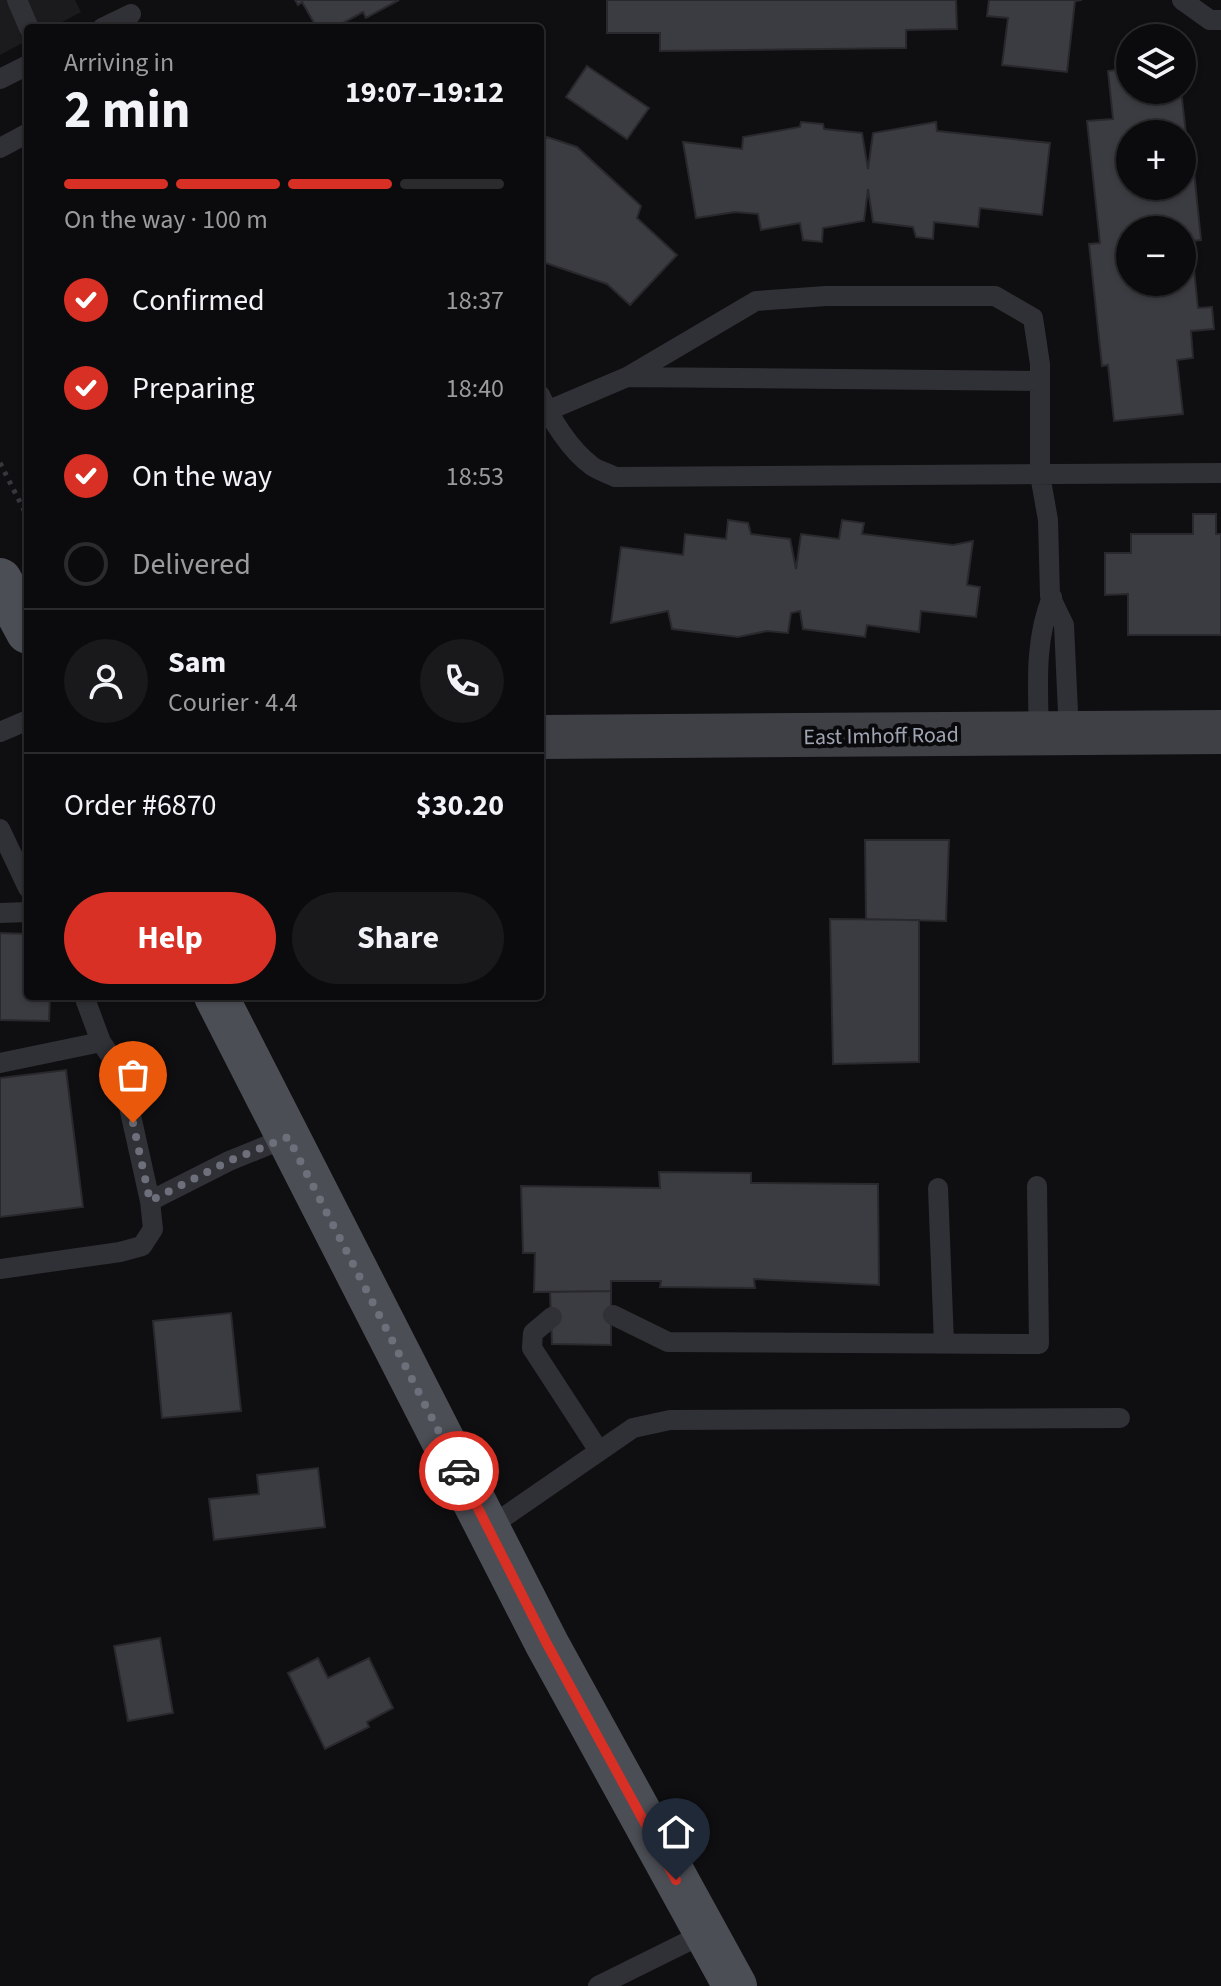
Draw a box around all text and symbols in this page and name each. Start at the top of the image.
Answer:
map controls [1116,24,1196,296]
button: layers [1116,24,1196,104]
text: Arriving in [64,44,174,81]
text: 19:07–19:12 [345,71,504,114]
text: 2 min [64,74,191,148]
button: + [1116,120,1196,200]
text: On the way · 100 m [64,201,268,238]
button: − [1116,216,1196,296]
icon: check [64,278,108,322]
text: Confirmed [132,279,265,322]
text: 18:37 [446,282,504,319]
icon: check [64,366,108,410]
text: Preparing [132,367,255,410]
text: 18:40 [446,370,504,407]
icon: check [64,454,108,498]
text: On the way [132,455,272,498]
text: 18:53 [446,458,504,495]
text: Delivered [132,543,251,586]
button: person [64,639,148,723]
button: phone [420,639,504,723]
text: Sam [168,641,226,684]
text: Courier · 4.4 [168,684,298,721]
street label: East Imhoff Road [803,719,959,753]
text: Order #6870 [64,784,217,827]
text: $30.20 [416,784,504,827]
button: Help [64,892,276,984]
button: Share [292,892,504,984]
pin [99,1041,167,1123]
icon: bag [111,1053,155,1097]
courier [419,1431,499,1511]
icon: car [437,1449,481,1493]
pin [642,1798,710,1880]
icon: home [654,1810,698,1854]

